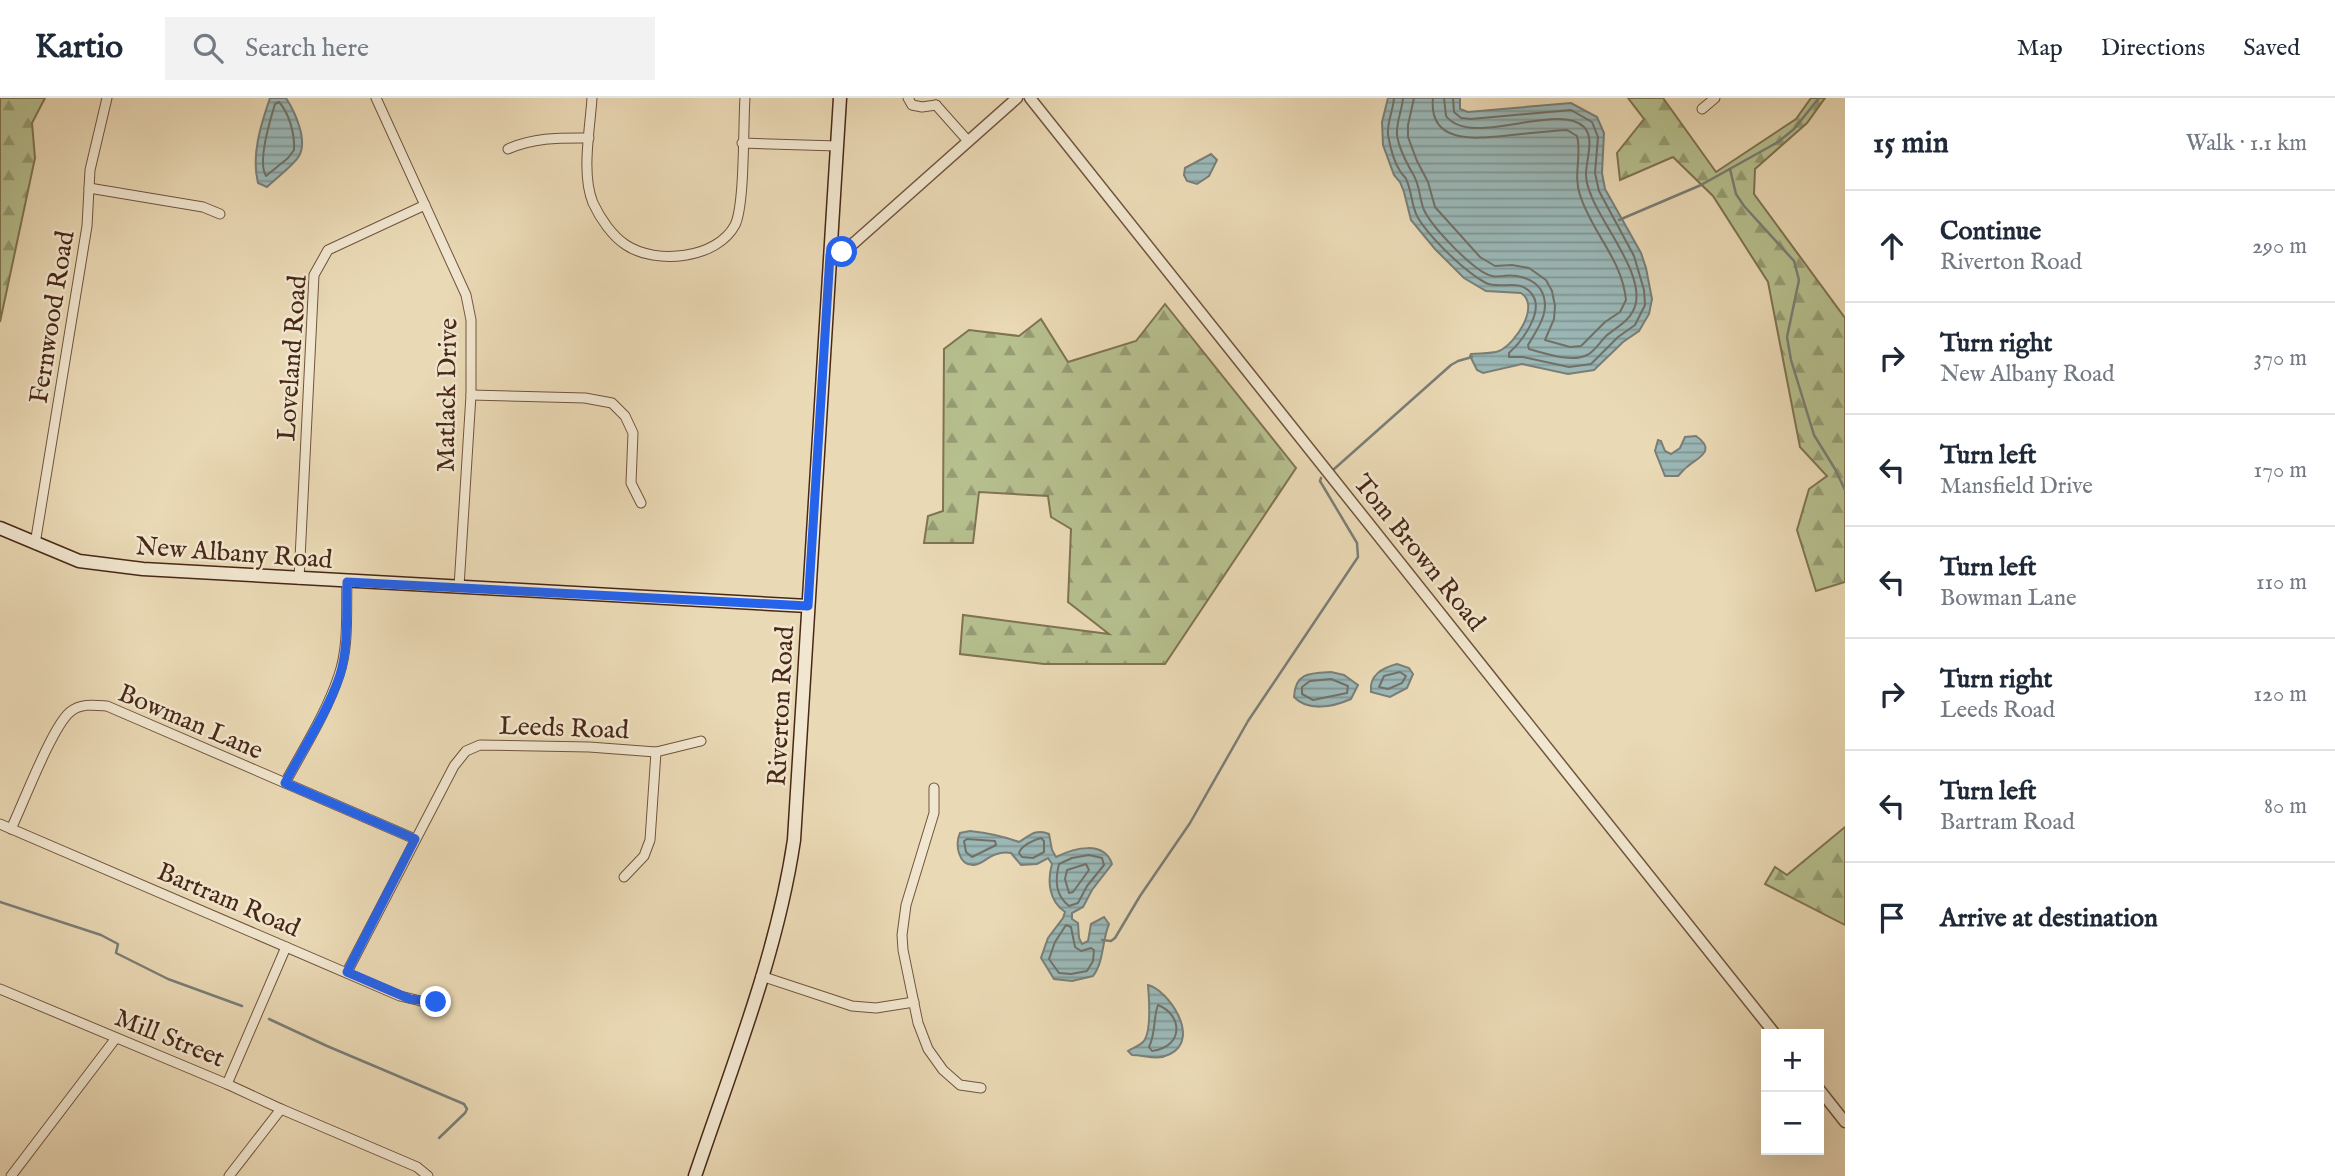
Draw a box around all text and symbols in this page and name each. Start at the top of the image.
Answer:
search box [165,17,655,80]
text: Kartio [35,27,123,69]
icon: search [189,29,227,67]
text: Search here [245,32,369,65]
text: Map [2017,33,2063,64]
text: Directions [2101,33,2205,64]
text: Saved [2243,33,2300,64]
text: 15 min [1873,125,1949,163]
text: Walk · 1.1 km [2186,129,2307,158]
text: Continue [1940,215,2041,248]
icon: ahead [1873,227,1911,265]
street label: Fernwood Road [23,228,82,406]
text: 290 m [2252,232,2307,261]
route start [826,236,857,267]
text: Riverton Road [1940,248,2082,277]
street label: Loveland Road [270,274,315,442]
street label: Matlack Drive [430,318,465,472]
text: Turn right [1940,327,2053,360]
icon: right [1873,339,1911,377]
text: 370 m [2254,344,2307,373]
text: New Albany Road [1940,360,2114,389]
text: Turn left [1940,439,2037,472]
icon: left [1873,451,1911,489]
text: 170 m [2254,456,2307,485]
street label: Tom Brown Road [1346,468,1492,638]
text: Mansfield Drive [1940,472,2093,501]
street label: New Albany Road [134,530,334,577]
text: Turn left [1940,551,2037,584]
icon: left [1873,563,1911,601]
text: 110 m [2256,568,2307,597]
text: Bowman Lane [1940,584,2077,613]
street label: Riverton Road [761,625,802,787]
text: Turn right [1940,663,2053,696]
icon: right [1873,675,1911,713]
street label: Bowman Lane [113,677,268,768]
text: 120 m [2254,680,2307,709]
text: Leeds Road [1940,696,2055,725]
street label: Leeds Road [498,710,630,747]
text: Turn left [1940,775,2037,808]
icon: left [1873,787,1911,825]
text: 80 m [2264,792,2307,821]
text: Bartram Road [1940,808,2075,837]
street label: Bartram Road [152,855,305,945]
icon: arrive [1873,899,1911,937]
text: Arrive at destination [1940,902,2158,935]
route end [420,986,451,1017]
street label: Mill Street [110,1001,229,1075]
map controls [1761,1029,1824,1155]
button: + [1761,1029,1824,1092]
button: − [1761,1092,1824,1155]

